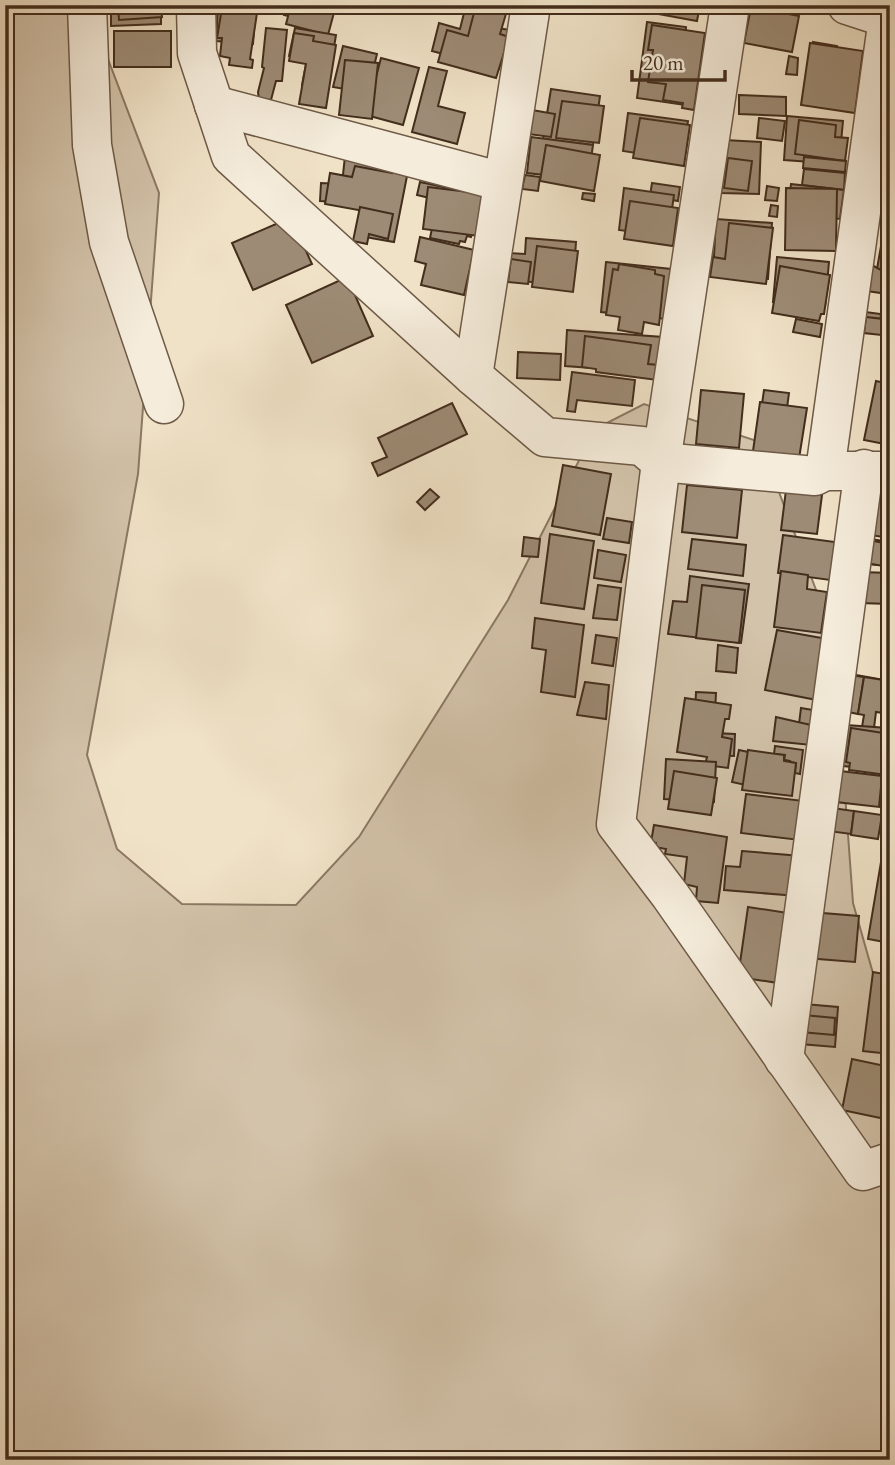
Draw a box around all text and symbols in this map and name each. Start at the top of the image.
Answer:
scale bar [632,38,725,82]
text: 20 m [643,49,684,76]

